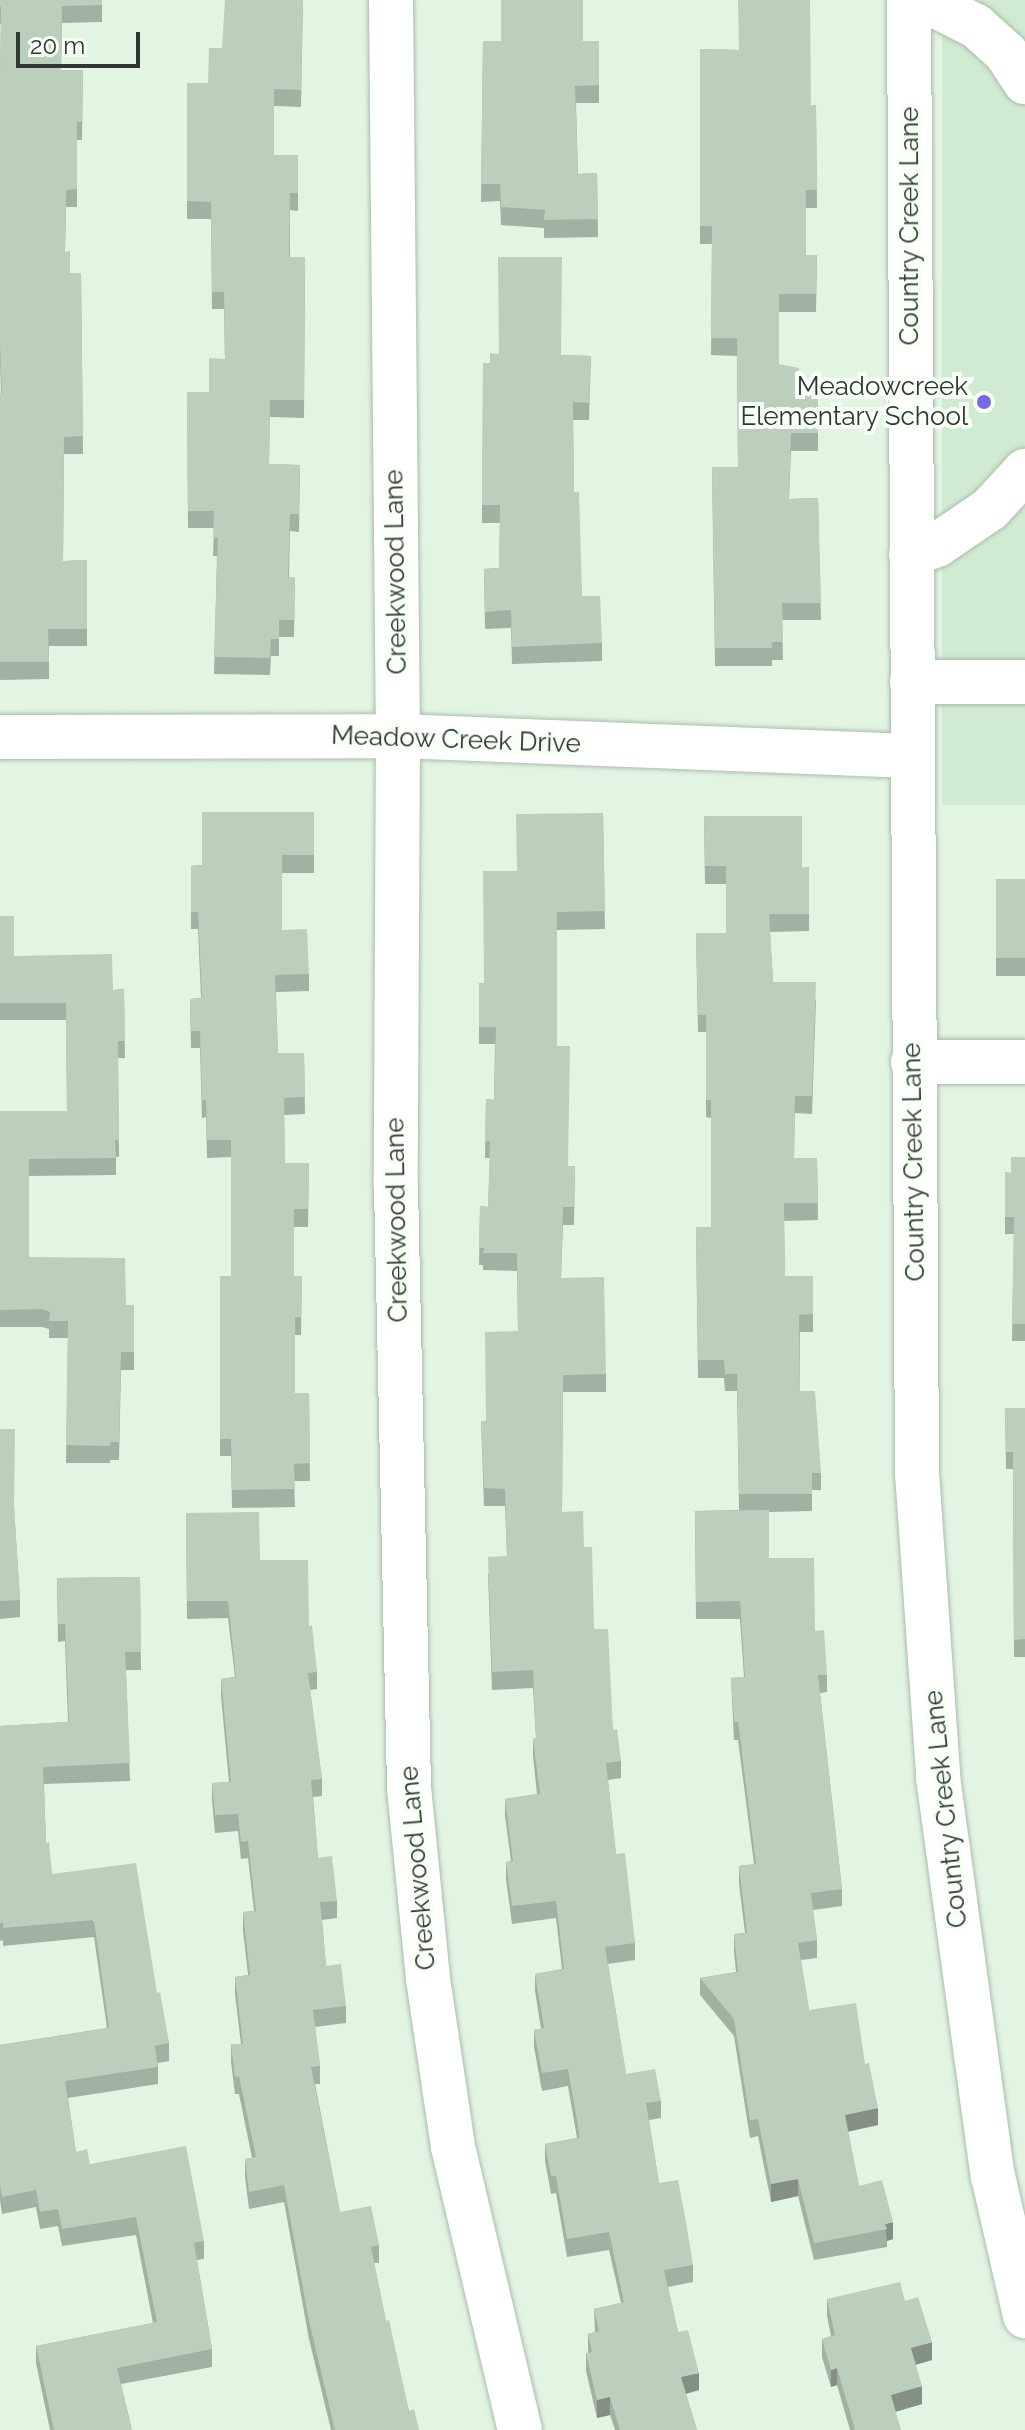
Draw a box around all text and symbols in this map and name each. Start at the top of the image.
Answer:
scale bar [20,16,144,66]
text: 20 m [30,31,85,60]
street label: Country Creek Lane [894,106,926,346]
place label: Meadowcreek Elementary School [740,371,968,432]
marker: Meadowcreek Elementary School [975,393,993,411]
street label: Creekwood Lane [379,469,413,675]
street label: Meadow Creek Drive [330,720,582,760]
street label: Country Creek Lane [896,1042,932,1282]
street label: Creekwood Lane [380,1117,414,1323]
street label: Country Creek Lane [918,1688,974,1930]
street label: Creekwood Lane [394,1765,442,1971]

